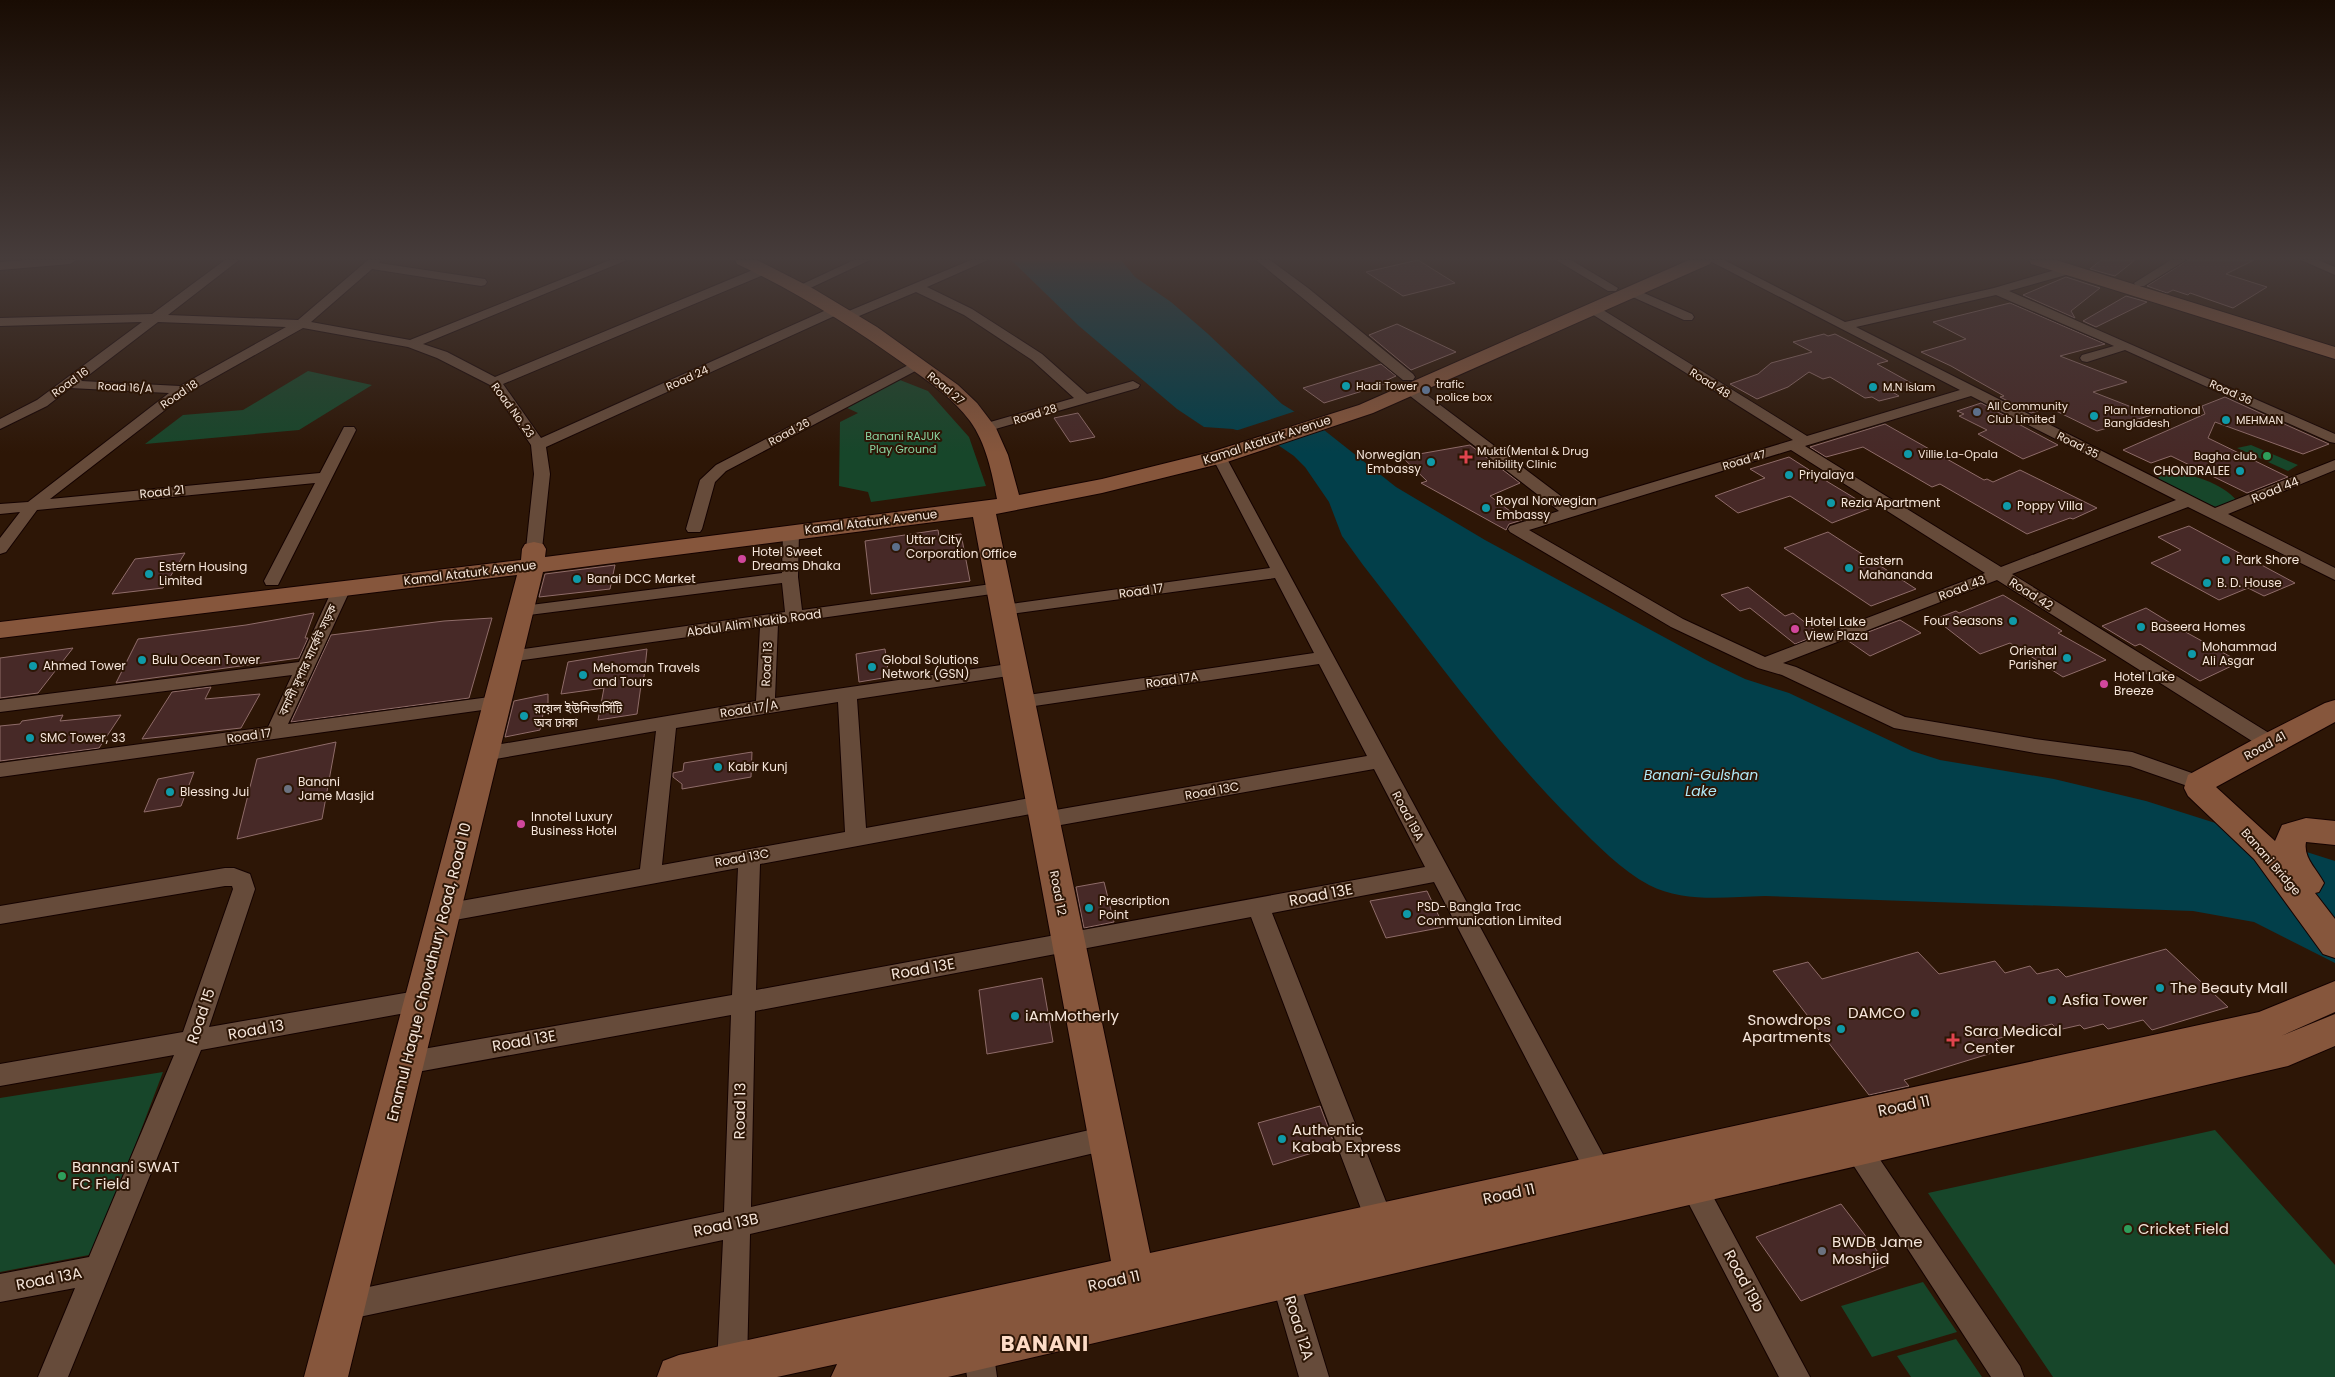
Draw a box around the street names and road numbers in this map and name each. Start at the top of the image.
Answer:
street label: Road 24 [663,362,711,394]
street label: Road 16 [48,363,92,401]
street label: Road 48 [1687,364,1734,402]
street label: Road 27 [924,368,968,408]
street label: Road 18 [157,376,201,412]
street label: Road 36 [2207,376,2255,408]
street label: Road 16/A [97,378,153,396]
street label: Road No. 23 [488,379,538,441]
street label: Road 28 [1011,400,1059,428]
street label: Kamal Ataturk Avenue [1201,411,1333,468]
street label: Road 26 [765,414,813,450]
street label: Road 35 [2054,428,2102,462]
street label: Road 47 [1720,446,1768,474]
street label: Road 44 [2249,472,2301,507]
street label: Road 21 [139,481,185,502]
street label: Kamal Ataturk Avenue [804,505,938,538]
street label: Kamal Ataturk Avenue [403,556,537,589]
street label: Road 43 [1936,571,1988,604]
street label: Road 42 [2006,573,2057,614]
street label: Road 17 [1118,579,1165,602]
street label: বনানী সুপার মার্কেট সড়ক [274,601,341,719]
street label: Abdul Alim Nakib Road [685,605,822,640]
street label: Road 13 [757,641,776,687]
street label: Road 17A [1145,667,1199,692]
street label: Road 17/A [719,696,779,721]
street label: Road 17 [226,724,273,747]
street label: Road 41 [2241,727,2289,764]
street label: Road 13C [1184,777,1240,804]
street label: Road 19A [1388,788,1429,844]
street label: Enamul Haque Chowdhury Road, Road 10 [381,820,476,1124]
street label: Banani Bridge [2238,825,2305,899]
street label: Road 13C [714,844,770,871]
street label: Road 12 [1046,869,1071,917]
street label: Road 13E [1287,878,1354,911]
street label: Road 13E [889,953,956,984]
street label: Road 15 [181,985,220,1046]
street label: Road 13 [226,1014,286,1045]
street label: Road 13E [490,1025,557,1056]
street label: Road 13 [729,1082,750,1139]
street label: Road 11 [1876,1090,1932,1121]
street label: Road 11 [1481,1178,1537,1209]
street label: Road 13B [692,1207,760,1242]
street label: Road 19b [1719,1246,1770,1315]
street label: Road 13A [14,1262,84,1295]
street label: Road 11 [1086,1265,1142,1296]
street label: Road 12A [1280,1293,1319,1363]

